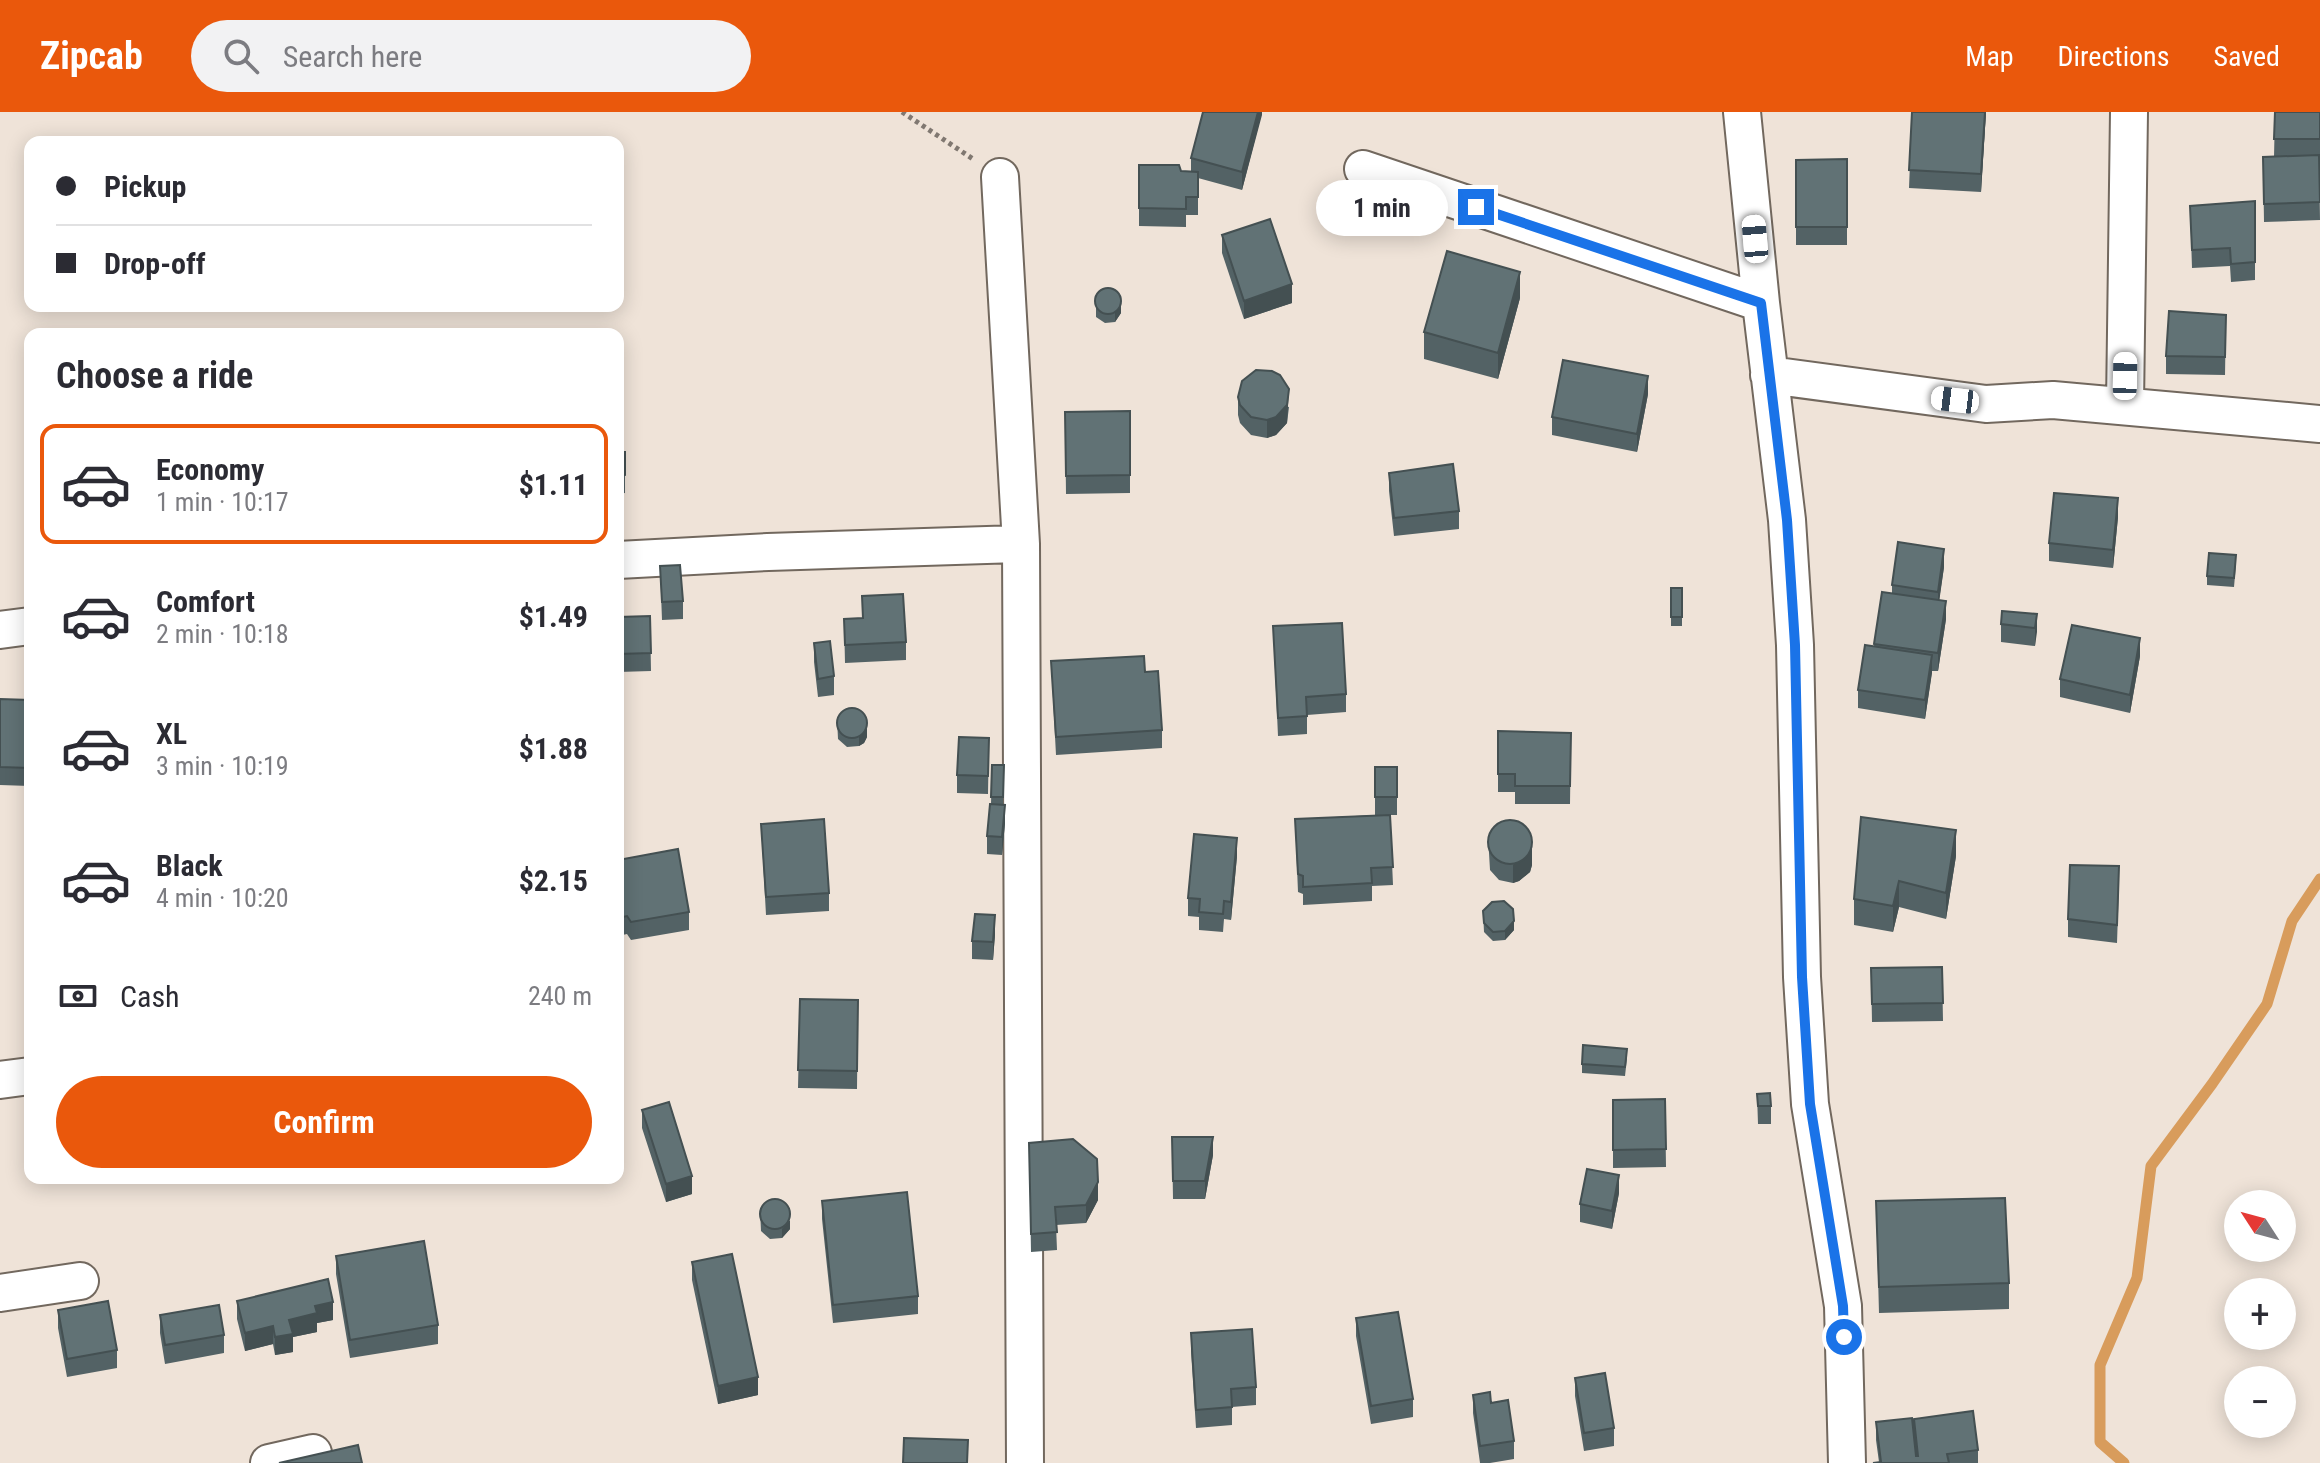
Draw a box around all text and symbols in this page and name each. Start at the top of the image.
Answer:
search box [191,20,751,92]
text: Zipcab [40,34,143,78]
icon: search [219,34,263,78]
text: Search here [283,39,422,74]
text: Map [1965,40,2014,73]
text: Directions [2058,40,2169,73]
text: Saved [2213,40,2280,73]
text: Pickup [104,169,186,204]
callout: 1 min [1316,179,1448,235]
route end [1458,189,1494,225]
text: 1 min [1353,193,1411,223]
car [1741,214,1769,264]
text: Drop-off [104,246,206,281]
car [2113,352,2137,400]
text: Choose a ride [56,355,253,397]
car [1930,385,1980,415]
icon: car [60,448,132,520]
text: Economy [156,452,264,487]
text: $1.11 [519,467,588,502]
text: 1 min · 10:17 [156,487,289,517]
icon: car [60,580,132,652]
text: Comfort [156,584,255,619]
text: $1.49 [519,599,588,634]
text: 2 min · 10:18 [156,619,289,649]
icon: car [60,712,132,784]
text: XL [156,716,187,751]
text: $1.88 [519,731,588,766]
text: 3 min · 10:19 [156,751,289,781]
icon: car [60,844,132,916]
text: Black [156,848,223,883]
text: $2.15 [519,863,588,898]
text: 4 min · 10:20 [156,883,289,913]
icon: cash [56,974,100,1018]
text: Cash [120,979,180,1014]
text: 240 m [528,981,592,1011]
button: Confirm [56,1076,592,1168]
north arrow [2224,1190,2296,1262]
map controls [2224,1190,2296,1438]
button: + [2224,1278,2296,1350]
route start [1826,1319,1862,1355]
button: − [2224,1366,2296,1438]

